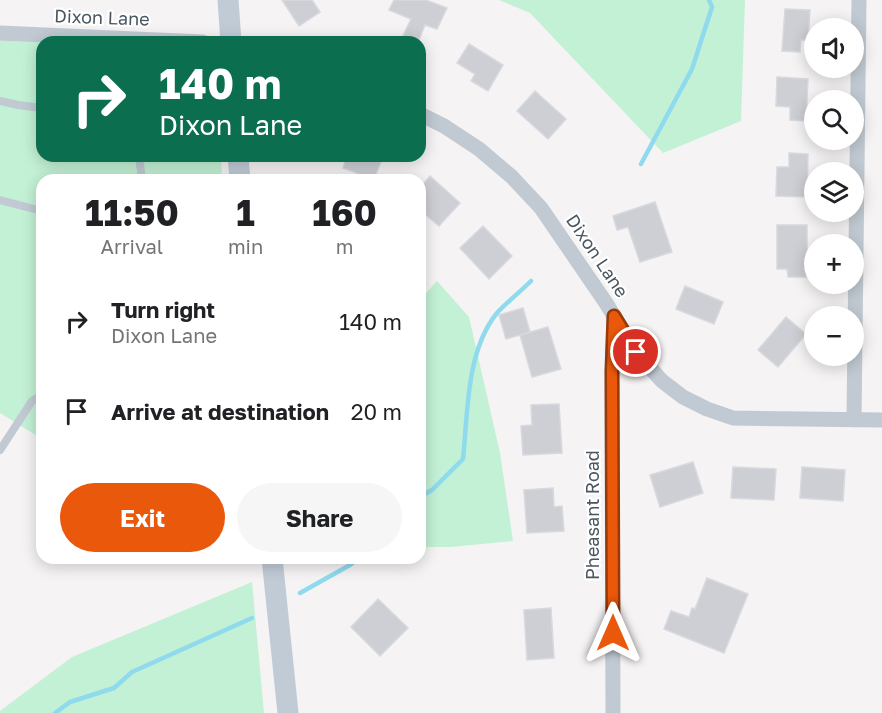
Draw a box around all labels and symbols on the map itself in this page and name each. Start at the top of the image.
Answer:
street label: Dixon Lane [54,4,150,30]
street label: Dixon Lane [562,210,634,301]
pin [610,326,661,377]
street label: Pheasant Road [581,450,603,580]
position arrow [581,601,645,665]

